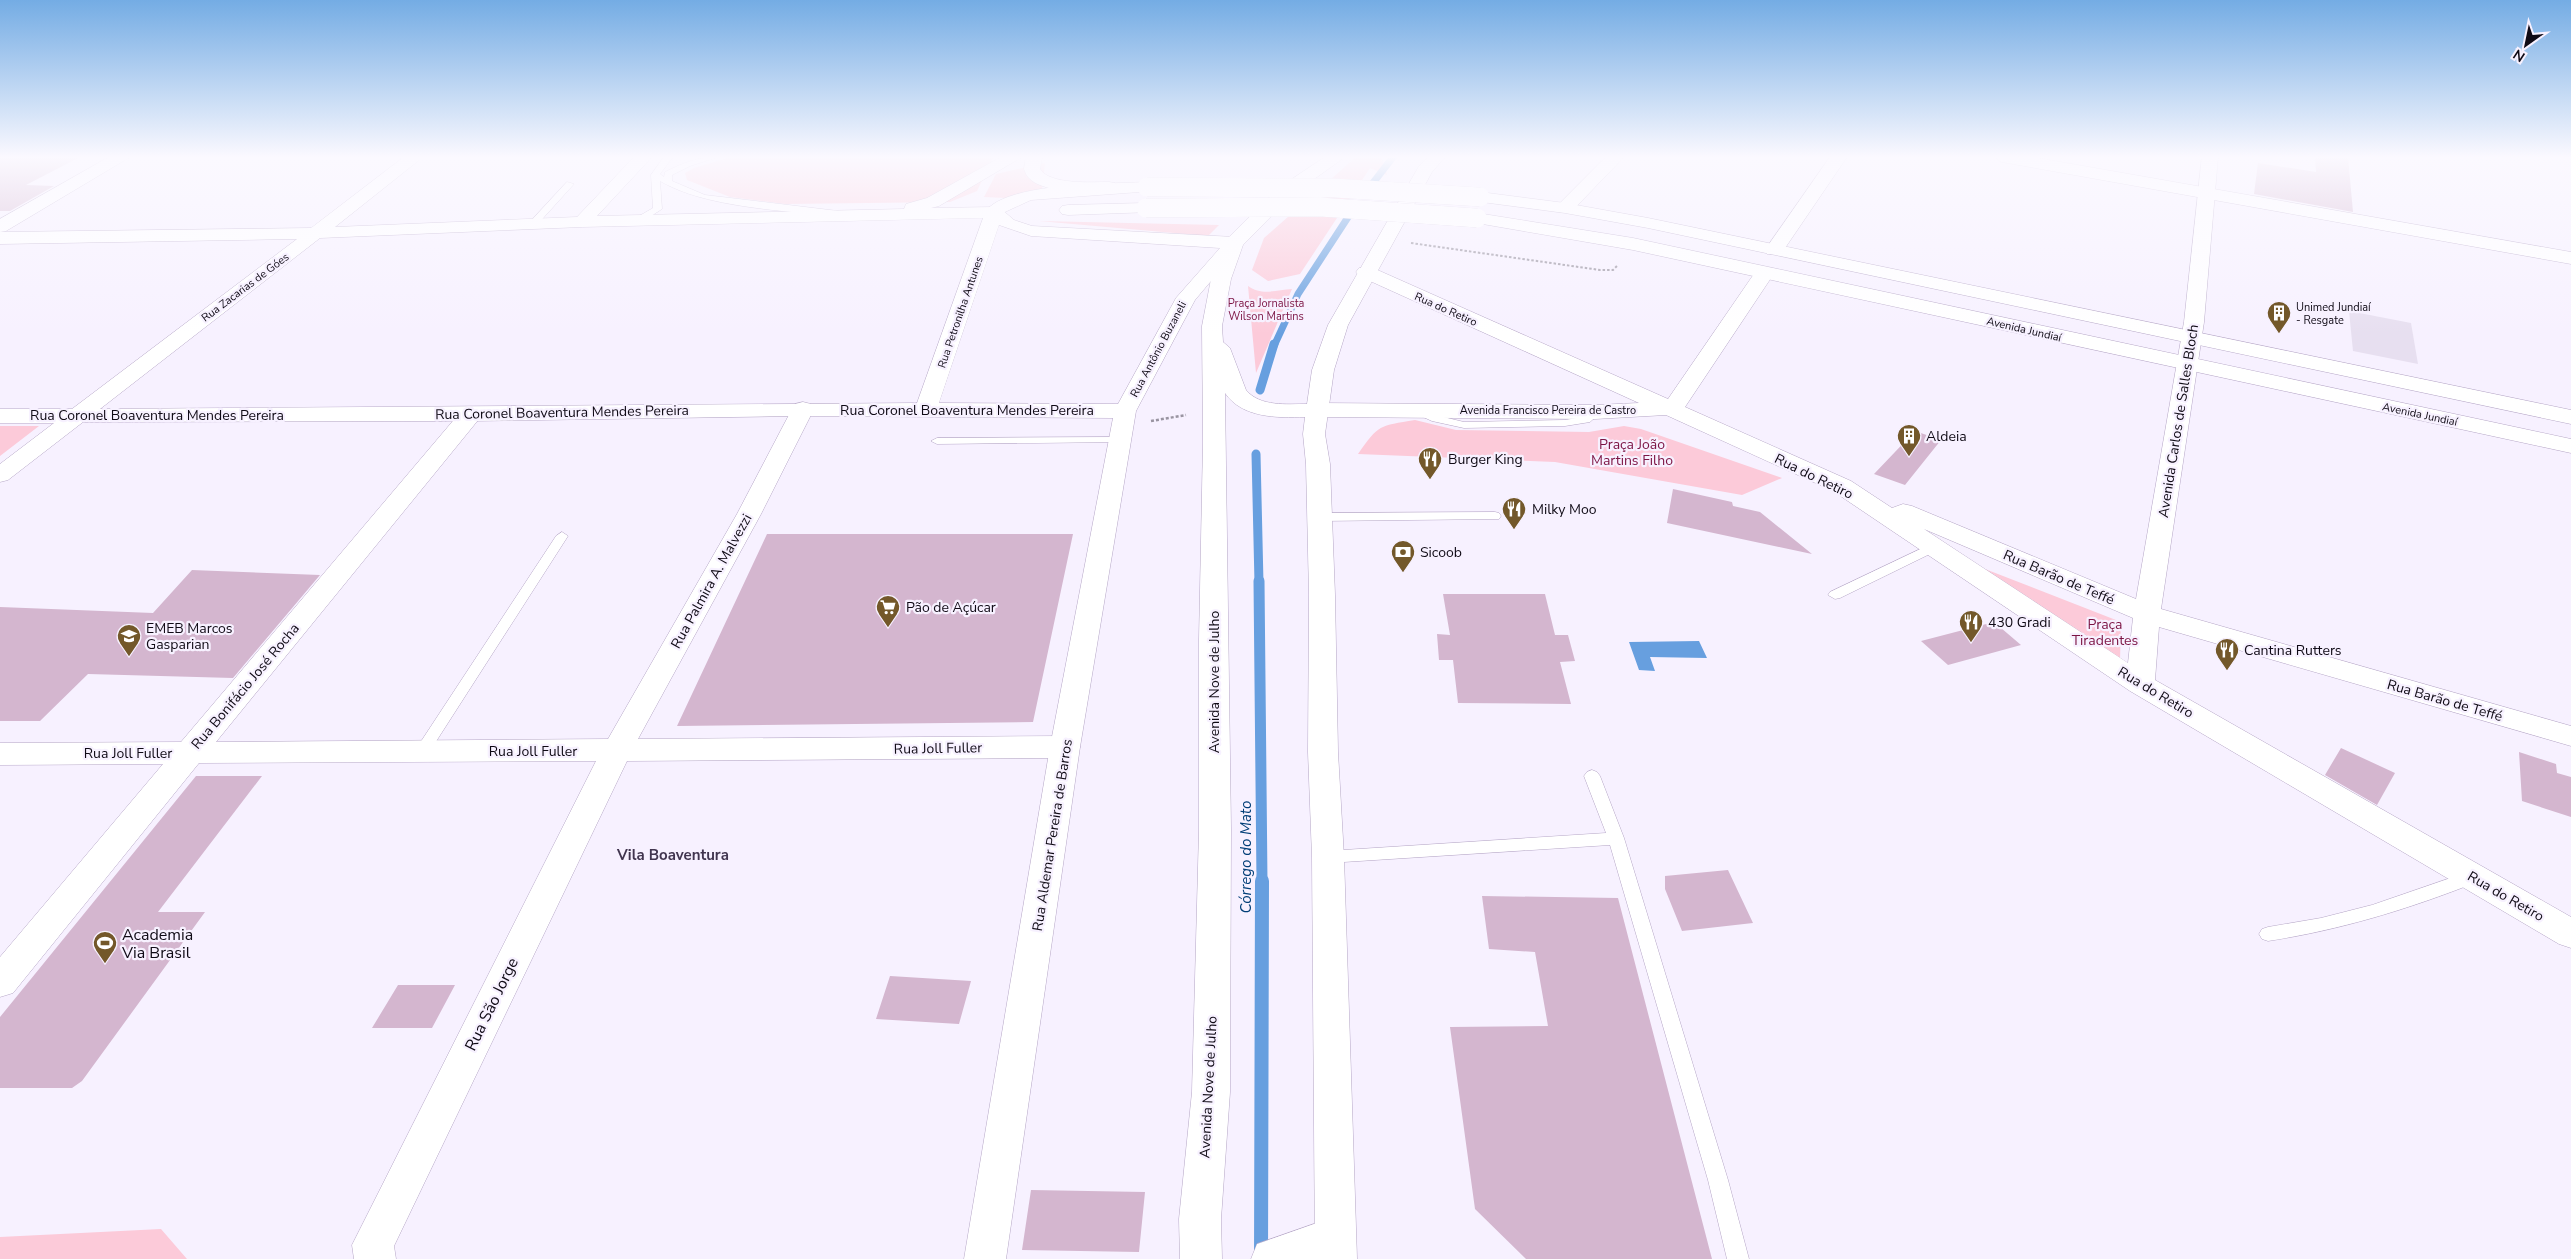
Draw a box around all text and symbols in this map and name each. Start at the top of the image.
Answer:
north arrow [2501,20,2551,70]
text: N [2510,45,2529,66]
street label: Rua Zacarias de Góes [198,249,292,325]
street label: Rua Petronilha Antunes [934,254,987,370]
street label: Rua do Retiro [1412,289,1479,330]
park label: Praça Jornalista Wilson Martins [1228,296,1305,324]
street label: Rua Antônio Buzaneli [1127,299,1190,400]
building icon: Unimed Jundiaí - Resgate [2266,300,2292,334]
place label: Unimed Jundiaí - Resgate [2296,300,2372,328]
street label: Avenida Jundiaí [1985,314,2064,346]
street label: Avenida Carlos de Salles Bloch [2154,323,2203,519]
street label: Avenida Jundiaí [2381,399,2460,430]
street label: Rua Coronel Boaventura Mendes Pereira [435,401,689,424]
street label: Rua Coronel Boaventura Mendes Pereira [840,401,1094,420]
street label: Avenida Francisco Pereira de Castro [1460,403,1636,418]
street label: Rua Coronel Boaventura Mendes Pereira [30,406,284,425]
building icon: Aldeia [1896,423,1922,457]
place label: Aldeia [1926,427,1967,446]
park label: Praça João Martins Filho [1591,435,1673,470]
restaurant icon: Burger King [1417,446,1443,480]
street label: Rua do Retiro [1771,449,1856,504]
place label: Burger King [1448,450,1523,469]
restaurant icon: Milky Moo [1501,496,1527,530]
place label: Milky Moo [1532,500,1597,519]
street label: Rua Palmira A. Malvezzi [667,511,756,652]
bank icon: Sicoob [1390,539,1416,573]
place label: Sicoob [1420,543,1462,562]
street label: Rua Barão de Teffé [2000,545,2117,609]
supermarket icon: Pão de Açúcar [875,594,901,628]
place label: Pão de Açúcar [906,598,996,617]
restaurant icon: 430 Gradi [1958,609,1984,643]
street label: Avenida Nove de Julho [1205,611,1224,753]
place label: 430 Gradi [1988,613,2051,632]
park label: Praça Tiradentes [2072,615,2139,650]
place label: EMEB Marcos Gasparian [146,619,233,654]
street label: Rua Bonifácio José Rocha [187,619,304,753]
school or university icon: EMEB Marcos Gasparian [116,623,142,657]
restaurant icon: Cantina Rutters [2214,637,2240,671]
place label: Cantina Rutters [2244,641,2342,660]
street label: Rua do Retiro [2114,662,2197,723]
street label: Rua Barão de Teffé [2385,675,2505,726]
street label: Rua Aldemar Pereira de Barros [1028,737,1077,933]
street label: Rua Joll Fuller [894,738,982,759]
street label: Rua Joll Fuller [489,742,577,761]
street label: Rua Joll Fuller [84,744,172,763]
water label: Córrego do Mato [1236,801,1256,913]
district label: Vila Boaventura [616,845,729,865]
street label: Rua do Retiro [2464,867,2548,926]
place label: Academia Via Brasil [121,924,193,964]
sports icon: Academia Via Brasil [92,930,118,964]
street label: Rua São Jorge [460,954,524,1055]
street label: Avenida Nove de Julho [1195,1015,1222,1159]

